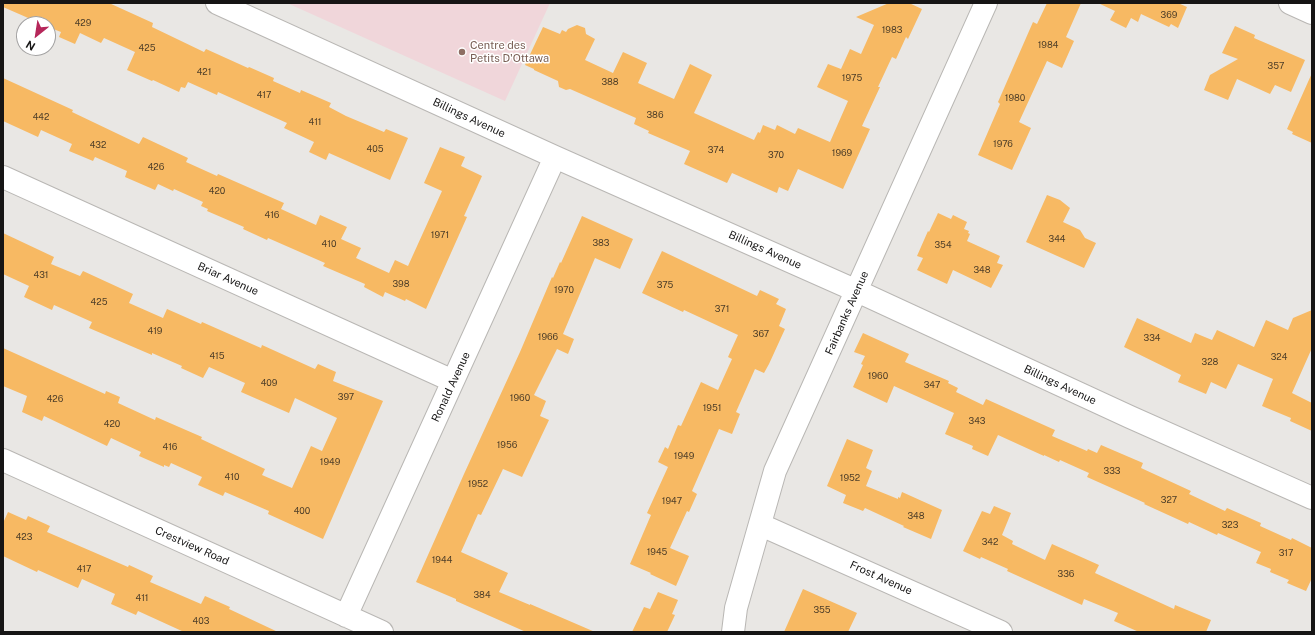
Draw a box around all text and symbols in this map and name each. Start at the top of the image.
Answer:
house number: 369 [1161,10,1177,20]
north arrow [16,16,56,56]
house number: 429 [75,18,91,28]
house number: 1983 [882,25,902,35]
text: N [24,38,37,53]
place label: Centre des Petits D'Ottawa [470,39,549,65]
house number: 1984 [1038,40,1058,50]
house number: 425 [139,43,155,53]
marker: Centre des Petits D'Ottawa [457,47,467,57]
house number: 357 [1268,61,1284,71]
house number: 421 [197,67,211,77]
house number: 1975 [842,73,862,83]
house number: 388 [601,77,619,87]
house number: 417 [257,90,271,100]
house number: 1980 [1005,93,1025,103]
street label: Billings Avenue [431,95,507,141]
house number: 386 [647,110,663,120]
house number: 442 [33,112,49,122]
house number: 411 [309,117,321,127]
house number: 1976 [993,139,1013,149]
house number: 432 [90,140,106,150]
house number: 405 [367,144,383,154]
house number: 374 [708,145,724,155]
house number: 1969 [832,148,852,158]
house number: 370 [768,150,784,160]
house number: 426 [148,162,164,172]
house number: 420 [209,186,225,196]
house number: 416 [265,210,279,220]
street label: Billings Avenue [726,228,804,272]
house number: 1971 [431,230,449,240]
house number: 344 [1049,234,1065,244]
house number: 383 [592,238,610,248]
house number: 410 [322,239,336,249]
house number: 354 [934,240,952,250]
street label: Briar Avenue [196,260,260,298]
house number: 348 [973,265,991,275]
street label: Fairbanks Avenue [823,269,871,357]
house number: 431 [34,270,48,280]
house number: 398 [393,279,409,289]
house number: 375 [657,280,673,290]
house number: 1970 [554,285,574,295]
house number: 425 [91,297,107,307]
house number: 371 [715,304,729,314]
house number: 419 [148,326,162,336]
house number: 367 [753,329,769,339]
house number: 1966 [538,332,558,342]
house number: 334 [1144,333,1160,343]
street label: Ronald Avenue [429,350,473,424]
house number: 415 [209,351,225,361]
house number: 324 [1271,352,1287,362]
house number: 328 [1202,357,1218,367]
street label: Billings Avenue [1022,362,1098,408]
house number: 1960 [868,371,888,381]
house number: 409 [261,378,277,388]
house number: 347 [924,380,940,390]
house number: 397 [338,392,354,402]
house number: 1960 [510,393,530,403]
house number: 426 [47,394,63,404]
house number: 1951 [703,403,721,413]
house number: 343 [969,416,985,426]
house number: 420 [104,419,120,429]
house number: 1956 [497,440,517,450]
house number: 416 [163,442,177,452]
house number: 1949 [674,451,694,461]
house number: 1949 [320,457,340,467]
house number: 333 [1104,466,1120,476]
house number: 410 [225,472,239,482]
house number: 1952 [840,473,860,483]
house number: 1952 [468,479,488,489]
house number: 327 [1161,495,1177,505]
house number: 1947 [662,496,682,506]
house number: 400 [294,506,310,516]
house number: 348 [907,511,925,521]
house number: 323 [1222,520,1238,530]
street label: Crestview Road [153,524,231,568]
house number: 423 [16,532,32,542]
house number: 342 [982,537,998,547]
house number: 1945 [647,547,667,557]
house number: 317 [1279,548,1293,558]
house number: 1944 [432,555,452,565]
street label: Frost Avenue [848,558,914,598]
house number: 417 [77,564,91,574]
house number: 336 [1058,569,1074,579]
house number: 384 [473,590,491,600]
house number: 411 [136,593,148,603]
house number: 355 [813,605,831,615]
house number: 403 [193,616,209,626]

